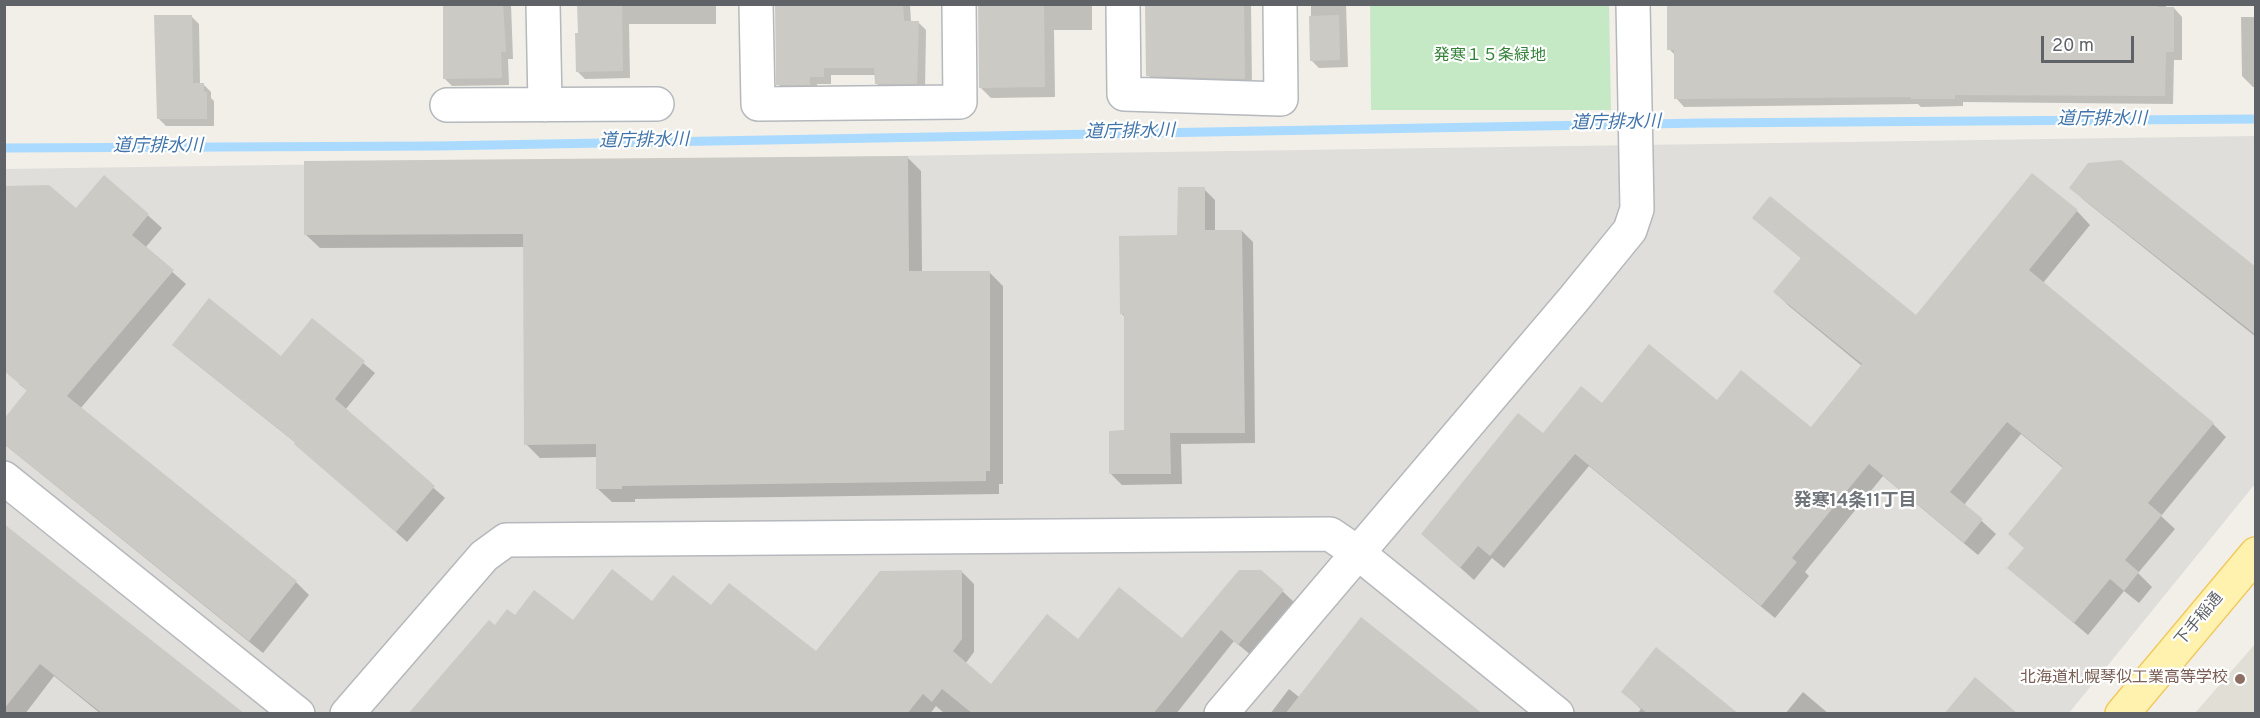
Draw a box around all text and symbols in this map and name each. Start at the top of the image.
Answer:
scale bar [2044,24,2137,62]
text: 20 m [2052,35,2094,58]
park label: 発寒１５条緑地 [1434,47,1546,67]
water label: 道庁排水川 [2057,109,2147,131]
water label: 道庁排水川 [1571,112,1661,136]
water label: 道庁排水川 [1085,121,1175,145]
water label: 道庁排水川 [599,130,689,154]
water label: 道庁排水川 [113,136,203,158]
district label: 発寒14条11丁目 [1793,491,1917,513]
street label: 下手稲通 [2172,589,2228,651]
place label: 北海道札幌琴似工業高等学校 [2020,669,2228,689]
marker: 北海道札幌琴似工業高等学校 [2233,672,2247,686]

